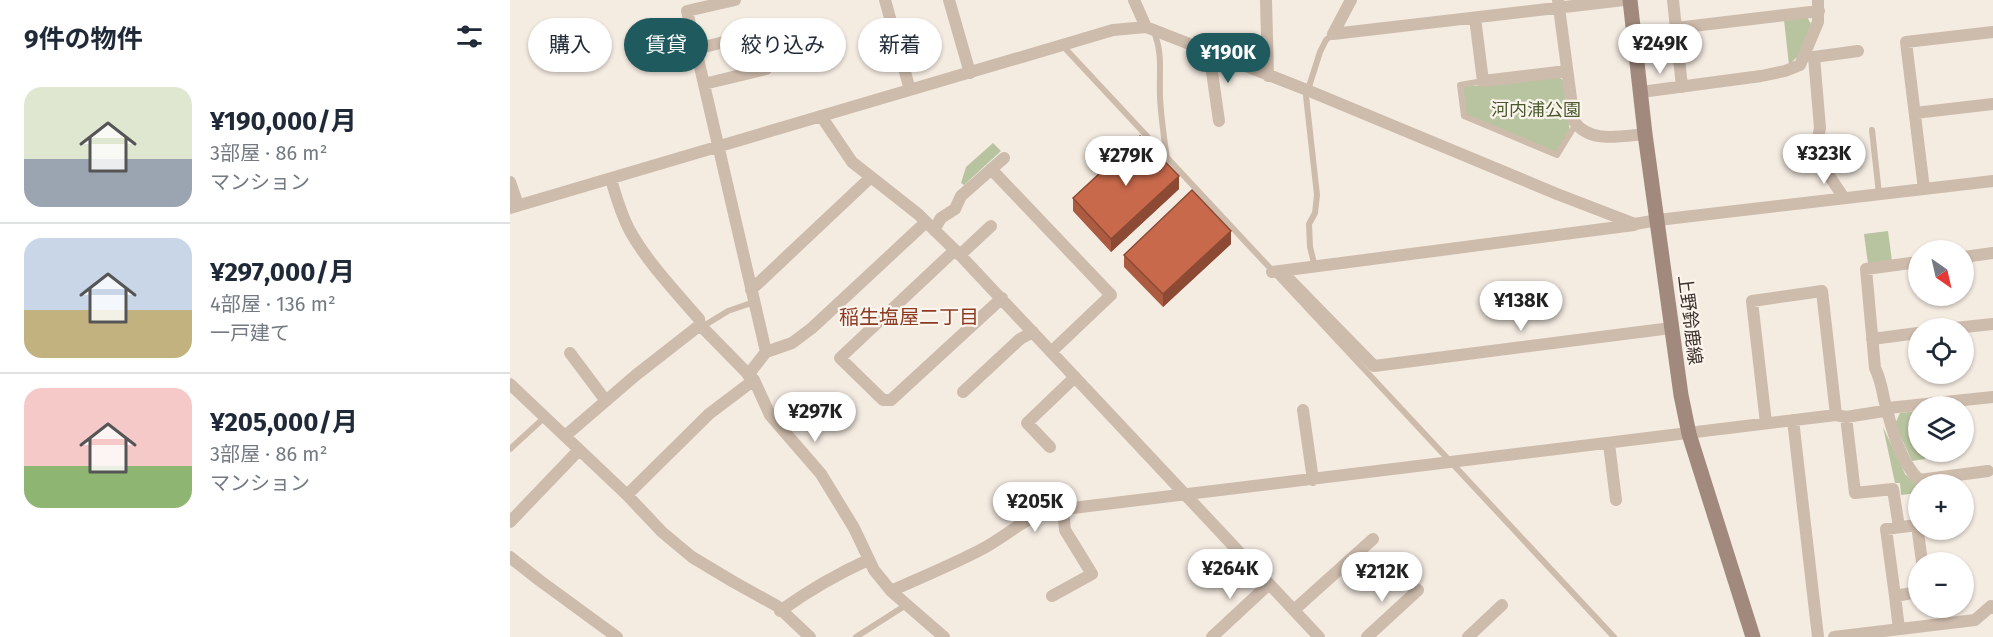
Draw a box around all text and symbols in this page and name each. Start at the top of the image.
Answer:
chip: 購入 [528,18,612,72]
chip: 賃貸 [624,18,708,72]
chip: 絞り込み [720,18,846,72]
chip: 新着 [858,18,942,72]
icon: filters [453,20,486,53]
text: 9件の物件 [24,24,143,55]
pin: ¥249K [1618,24,1702,75]
text: ¥249K [1632,31,1688,55]
pin: ¥190K [1186,33,1270,84]
text: ¥190K [1200,40,1256,64]
park label: 河内浦公園 [1491,99,1581,121]
text: ¥190,000/月 [210,106,357,137]
icon: home [72,111,144,183]
pin: ¥323K [1782,134,1866,185]
pin: ¥279K [1084,136,1168,187]
text: 3部屋 · 86 m² [210,141,327,165]
text: ¥323K [1797,141,1851,165]
text: ¥279K [1099,143,1153,167]
text: マンション [210,170,310,194]
north arrow [1908,240,1974,306]
map controls [1908,240,1974,618]
text: ¥297,000/月 [210,257,355,288]
icon: home [72,262,144,334]
street label: 上野鈴鹿線 [1674,274,1706,366]
pin: ¥138K [1479,281,1563,332]
text: ¥138K [1494,288,1548,312]
text: 4部屋 · 136 m² [210,292,336,316]
district label: 稲生塩屋二丁目 [839,305,979,329]
button: locate [1908,318,1974,384]
text: 一戸建て [210,321,290,345]
pin: ¥297K [773,392,857,443]
button: layers [1908,396,1974,462]
text: ¥297K [788,399,842,423]
text: ¥205,000/月 [210,407,358,438]
icon: home [72,412,144,484]
text: 3部屋 · 86 m² [210,442,327,466]
text: マンション [210,471,310,495]
button: + [1908,474,1974,540]
pin: ¥205K [993,482,1077,533]
text: ¥205K [1007,489,1063,513]
pin: ¥264K [1188,549,1272,600]
pin: ¥212K [1340,552,1424,603]
button: − [1908,552,1974,618]
text: ¥264K [1202,556,1258,580]
text: ¥212K [1355,559,1409,583]

